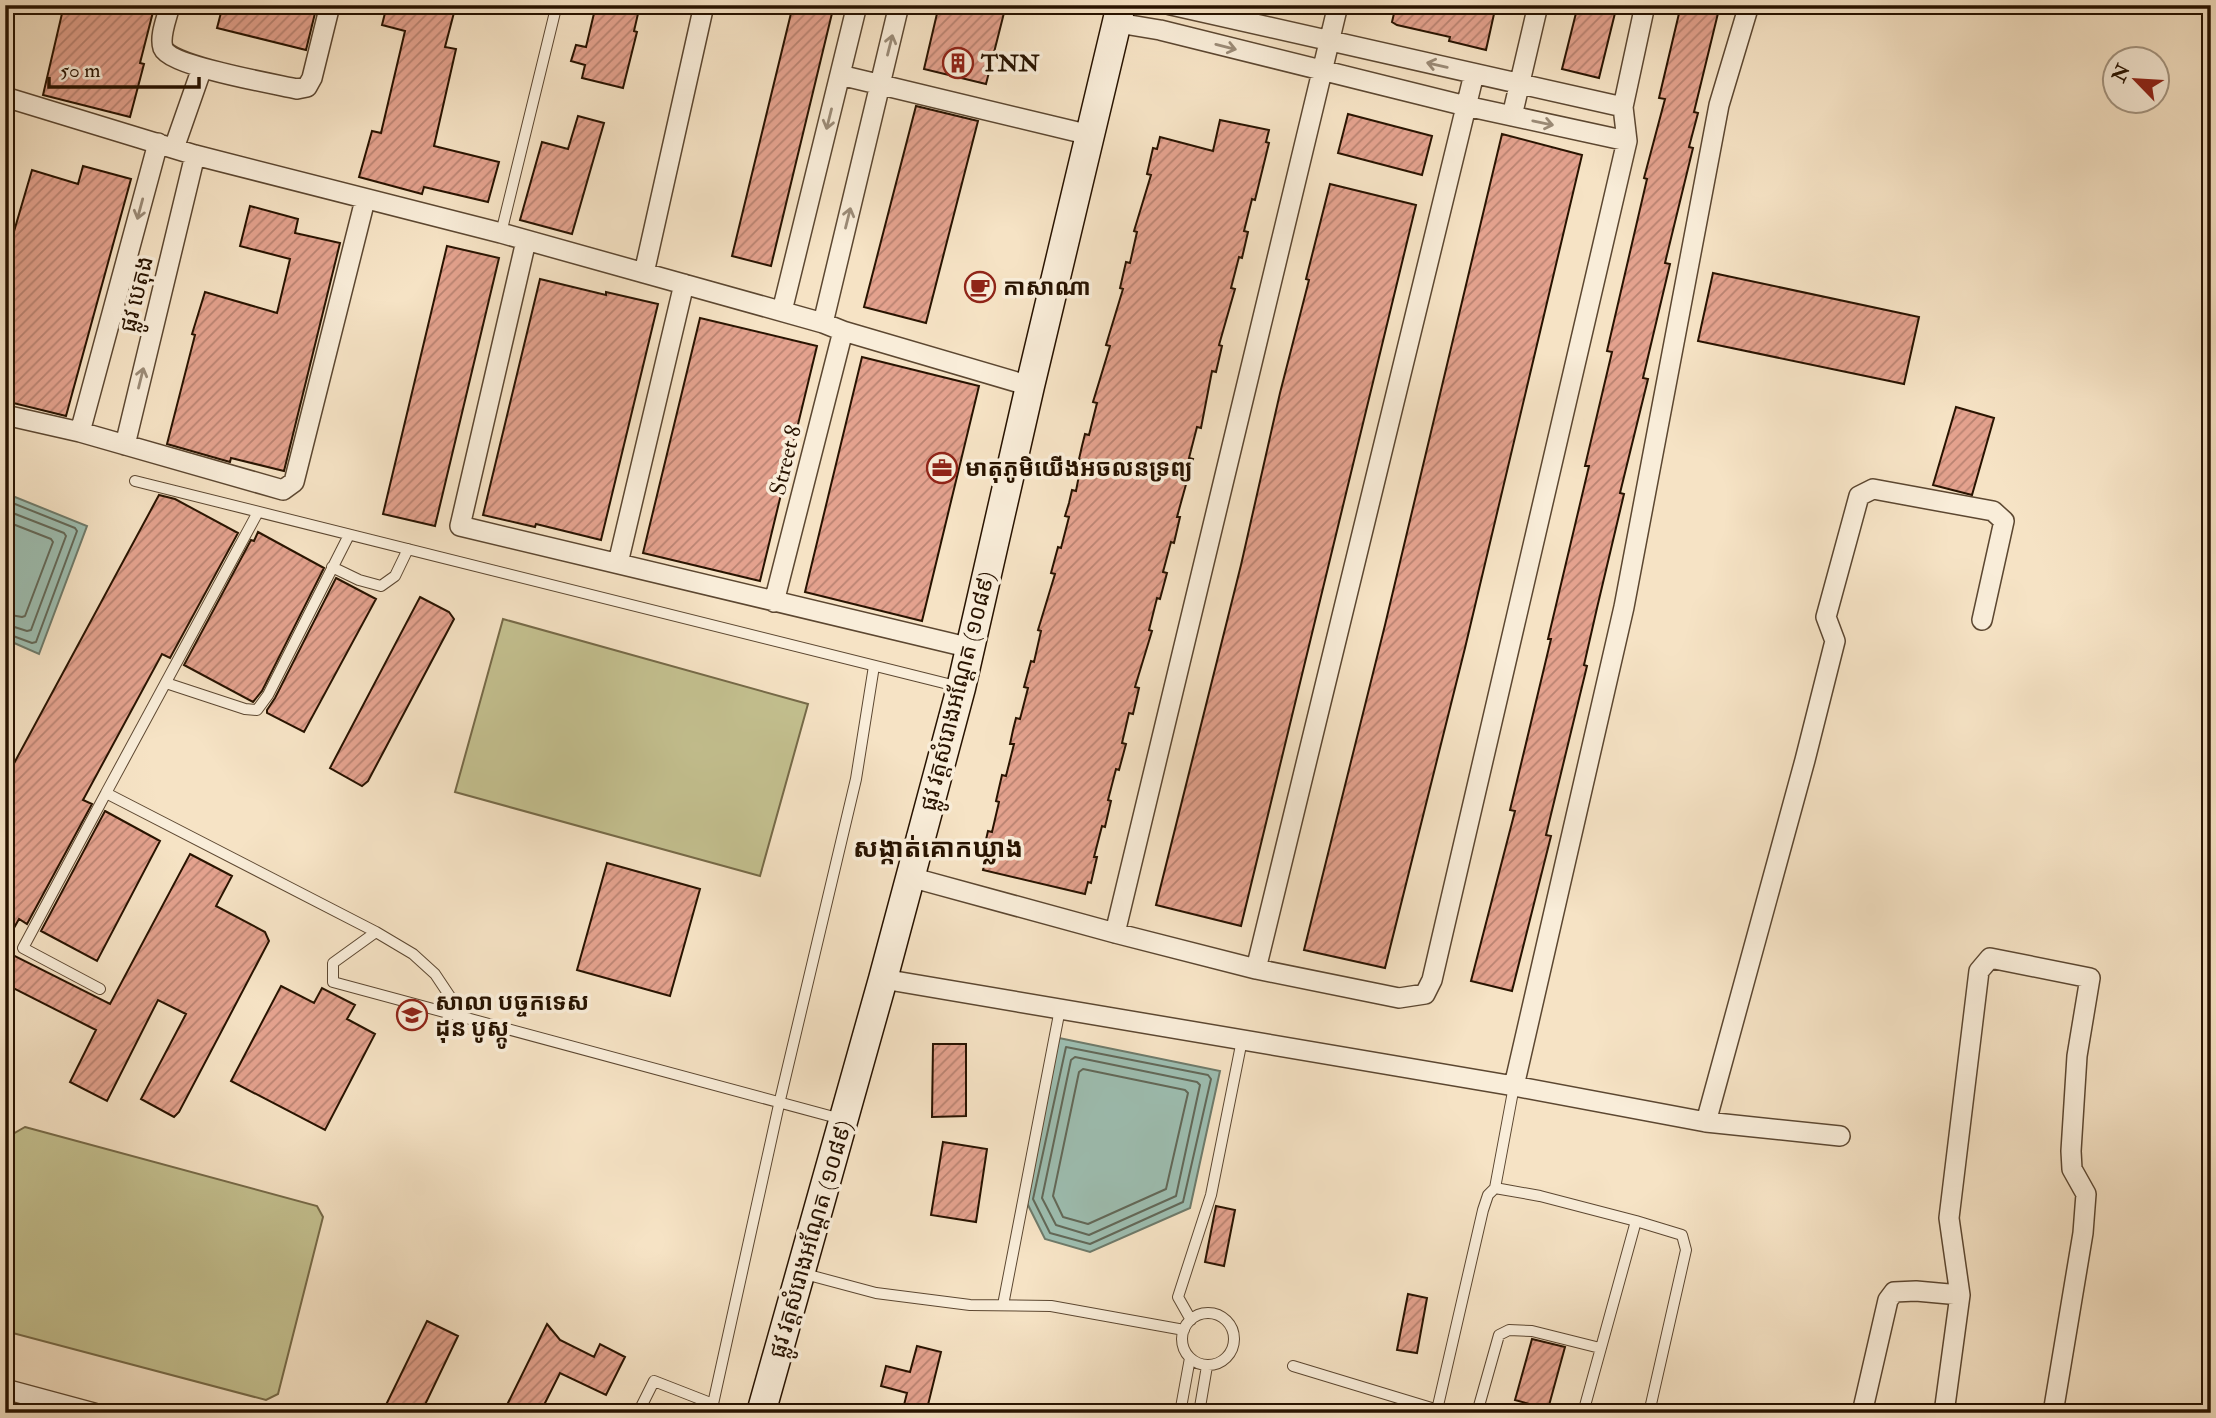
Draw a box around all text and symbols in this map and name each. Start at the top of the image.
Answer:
one-way arrow [884,34,897,57]
one-way arrow [1214,41,1237,54]
scale bar [49,46,200,90]
building icon: TNN [941,46,975,80]
north arrow [2100,46,2170,116]
place label: TNN [980,49,1040,78]
text: 50 m [60,57,101,84]
one-way arrow [1426,58,1449,72]
text: N [2107,60,2136,87]
one-way arrow [822,107,835,130]
one-way arrow [1531,116,1554,130]
one-way arrow [133,197,146,220]
one-way arrow [841,207,855,230]
street label: ផ្លូវ បេតុង [113,253,167,337]
cafe icon: កាសាណា [963,270,997,304]
place label: កាសាណា [1003,273,1091,302]
one-way arrow [135,367,148,390]
street label: Street 8 [763,422,808,498]
office icon: មាតុភូមិយើងអចលនទ្រព្យ [925,451,959,485]
place label: មាតុភូមិយើងអចលនទ្រព្យ [965,454,1192,483]
street label: ផ្លូវ វត្តសំរោងអណ្ដែត (១០៨៩) [913,568,1008,816]
district label: សង្កាត់គោកឃ្លាង [853,833,1023,865]
place label: សាលា បច្ចកទេស ដុន បូស្កូ [435,988,589,1049]
school or university icon: សាលា បច្ចកទេស ដុន បូស្កូ [395,998,429,1032]
street label: ផ្លូវ វត្តសំរោងអណ្ដែត (១០៨៩) [762,1117,865,1363]

